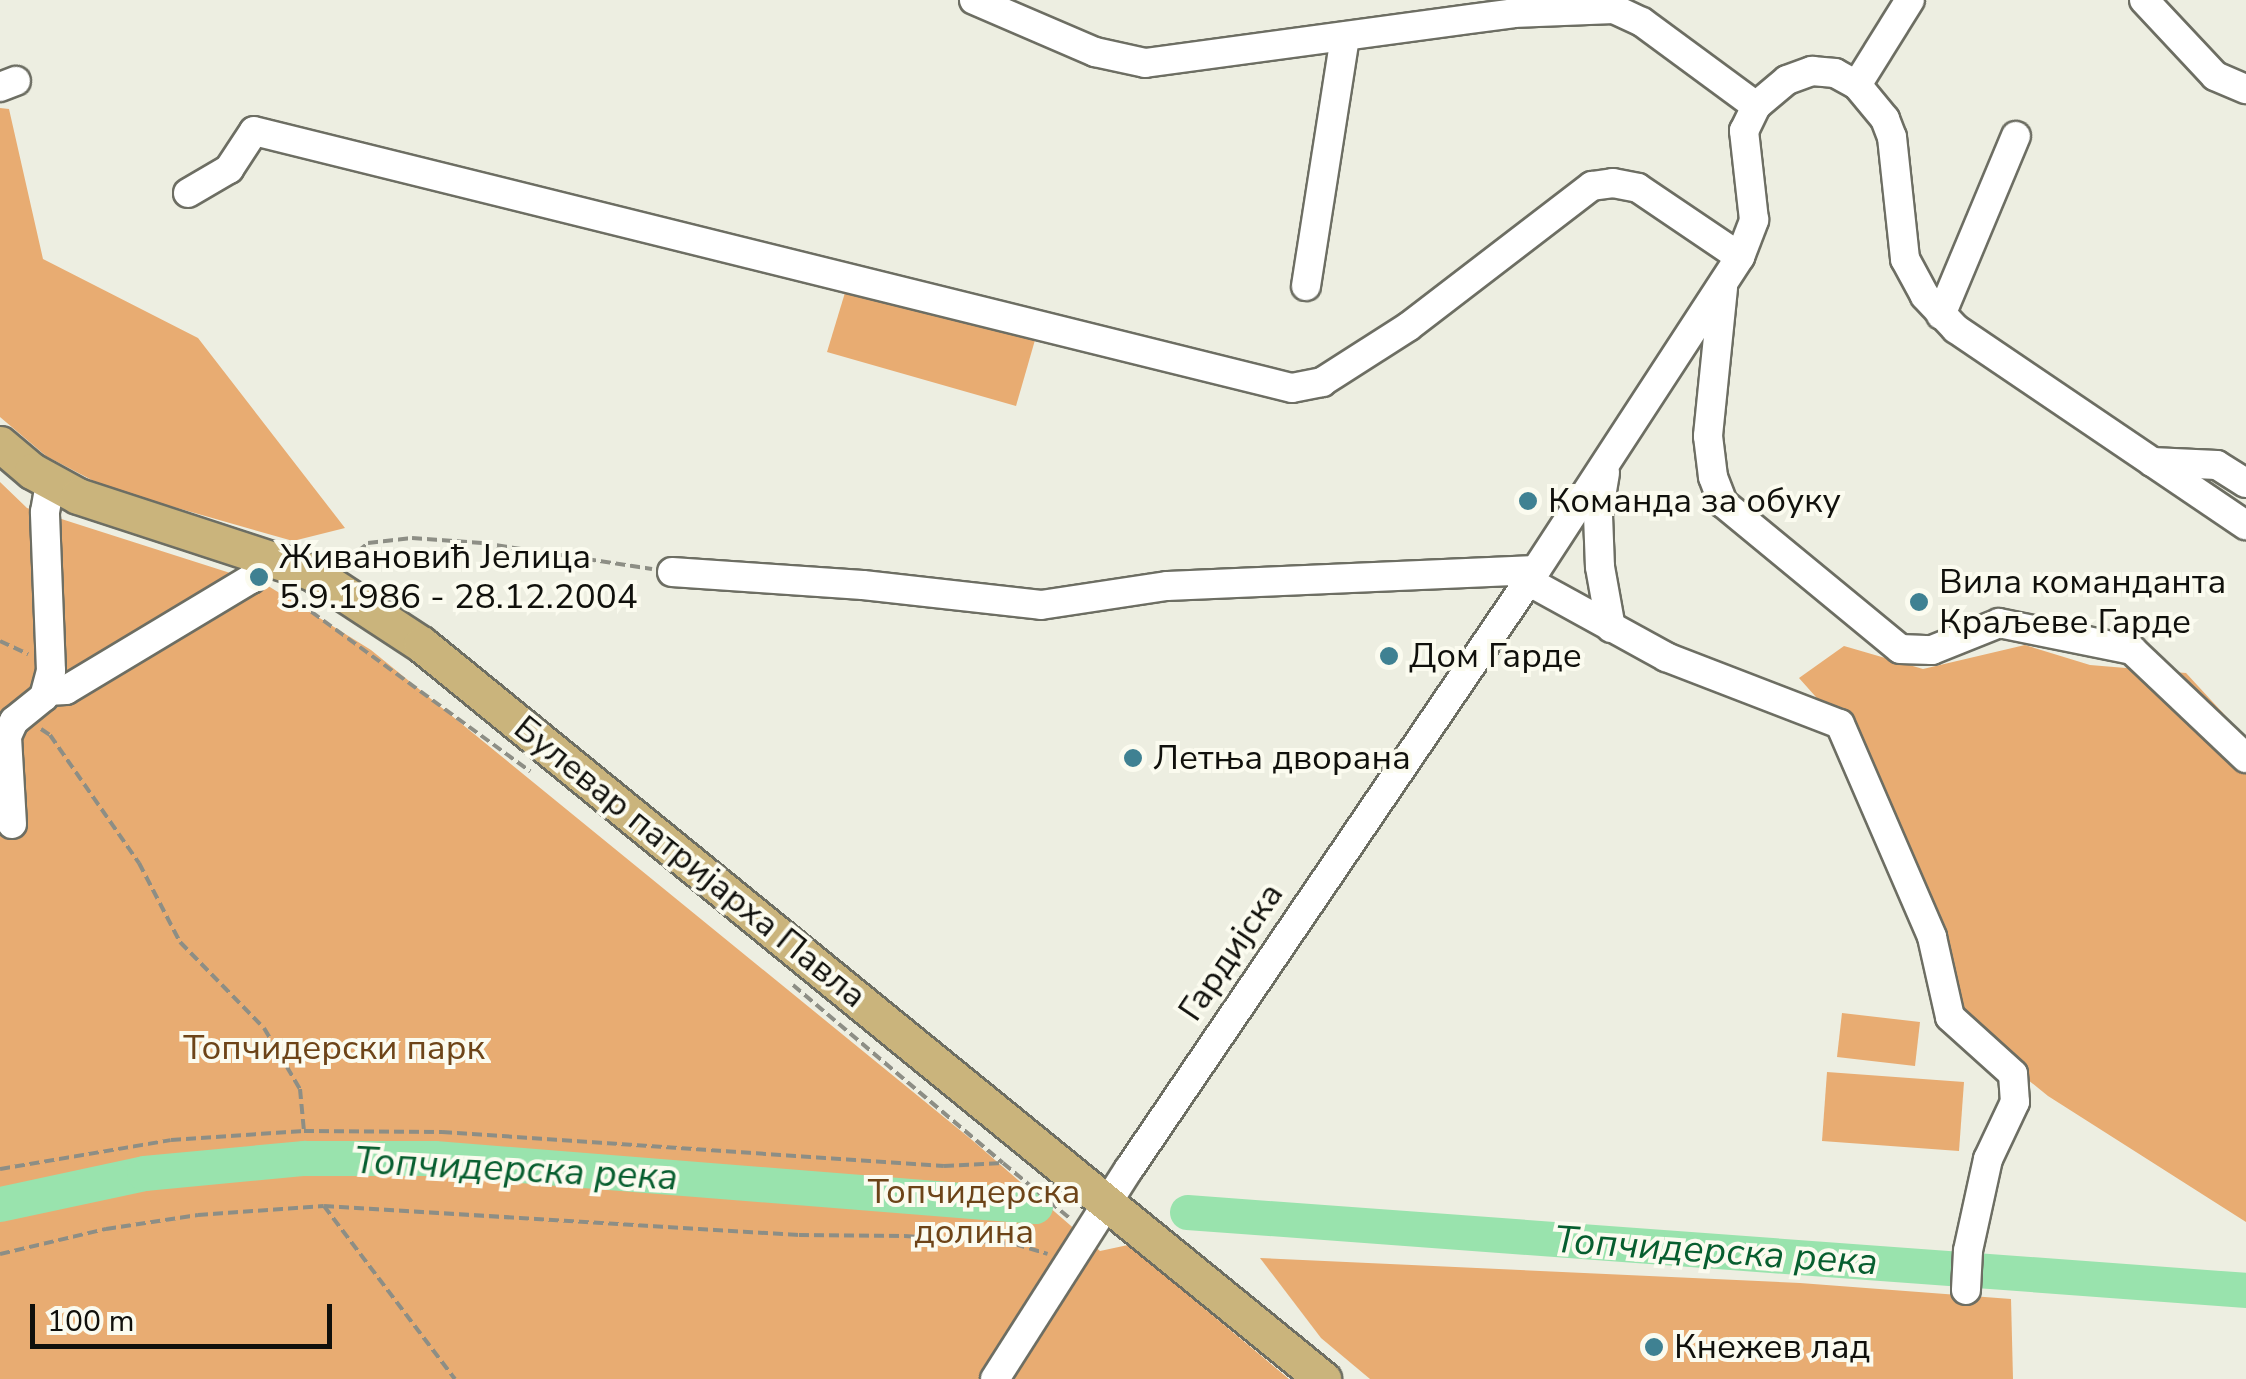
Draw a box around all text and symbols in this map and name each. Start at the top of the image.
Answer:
place label: Команда за обуку [1548,480,1841,522]
marker: Команда за обуку [1517,490,1539,512]
place label: Живановић Јелица 5.9.1986 - 28.12.2004 [279,536,638,618]
place label: Вила команданта Краљеве Гарде [1939,561,2226,643]
marker: Живановић Јелица 5.9.1986 - 28.12.2004 [248,566,270,588]
marker: Вила команданта Краљеве Гарде [1908,591,1930,613]
place label: Дом Гарде [1409,635,1582,677]
marker: Дом Гарде [1378,645,1400,667]
street label: Булевар патријарха Павла [505,707,875,1017]
place label: Летња дворана [1153,737,1411,779]
marker: Летња дворана [1122,747,1144,769]
street label: Гардијска [1170,875,1292,1029]
park label: Топчидерски парк [183,1027,485,1069]
water label: Топчидерска река [353,1138,679,1200]
park label: Топчидерска долина [868,1171,1080,1253]
water label: Топчидерска река [1553,1217,1879,1285]
scale bar [35,1284,338,1346]
text: 100 m [47,1301,134,1342]
place label: Кнежев лад [1674,1326,1870,1368]
marker: Кнежев лад [1643,1336,1665,1358]

